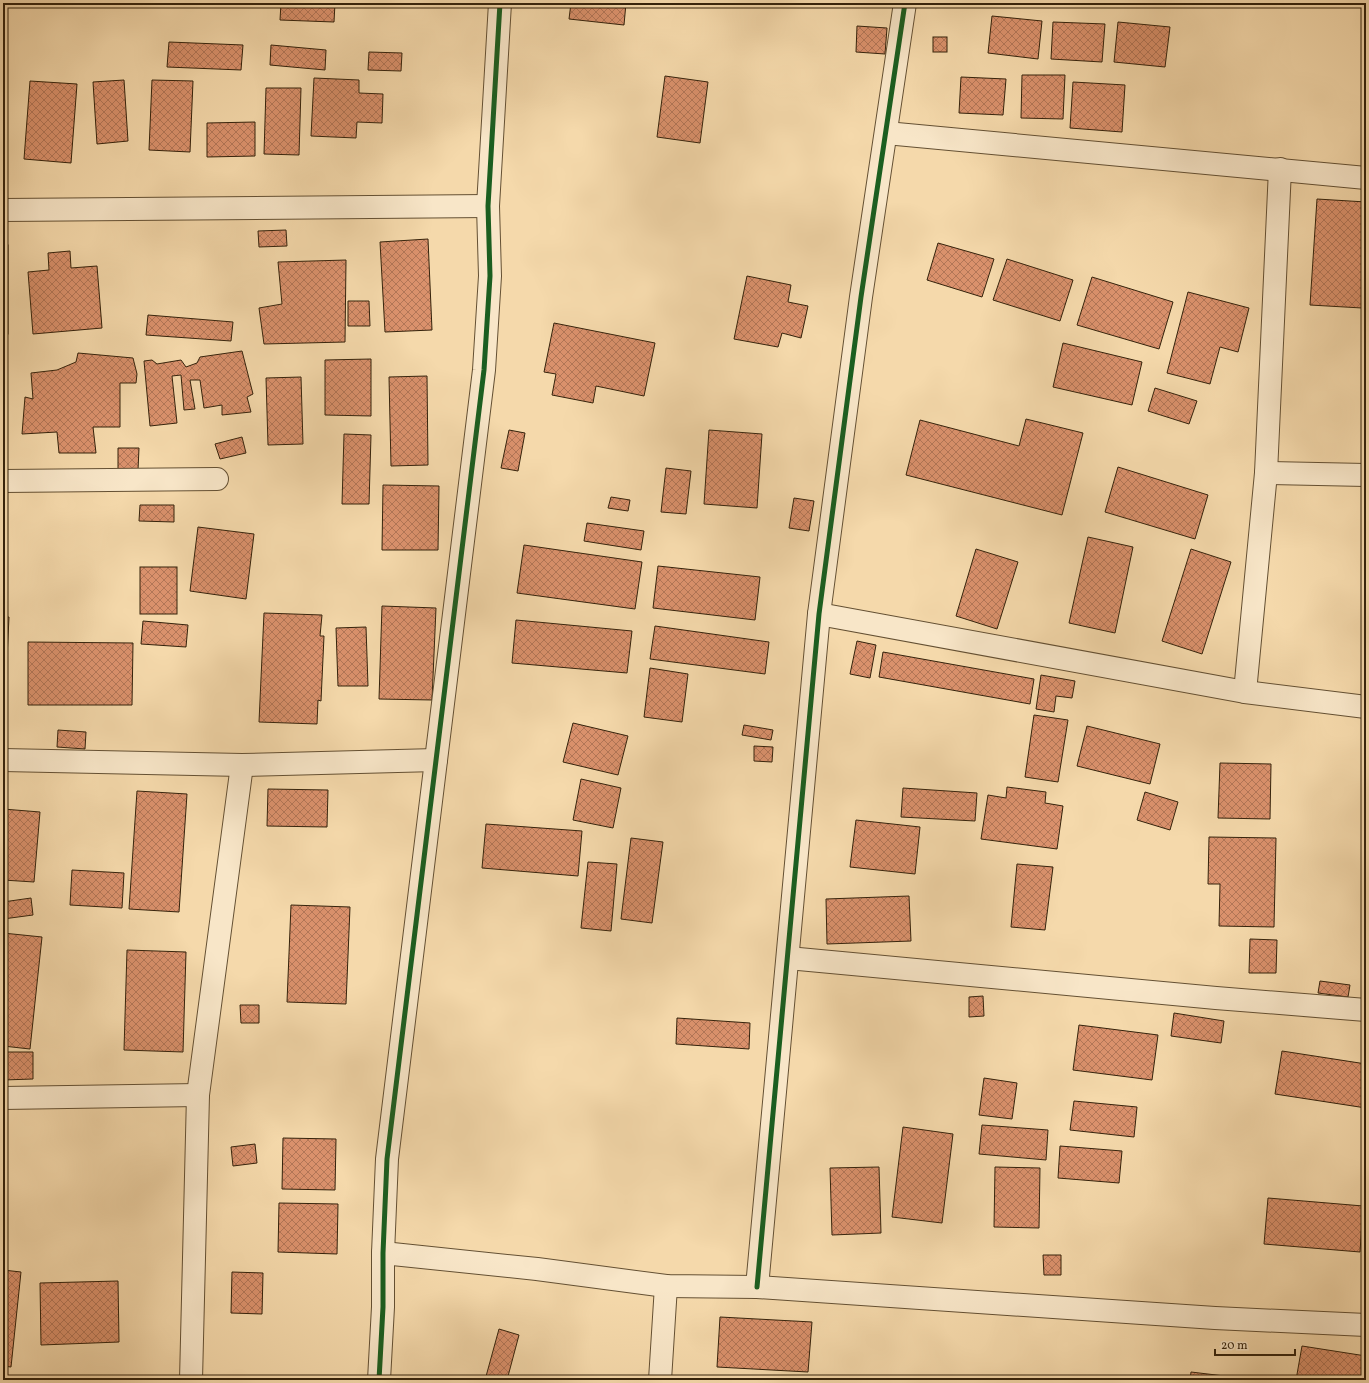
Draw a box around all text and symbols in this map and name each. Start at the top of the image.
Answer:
scale bar [1215,1331,1295,1357]
text: 20 m [1221,1338,1248,1354]

